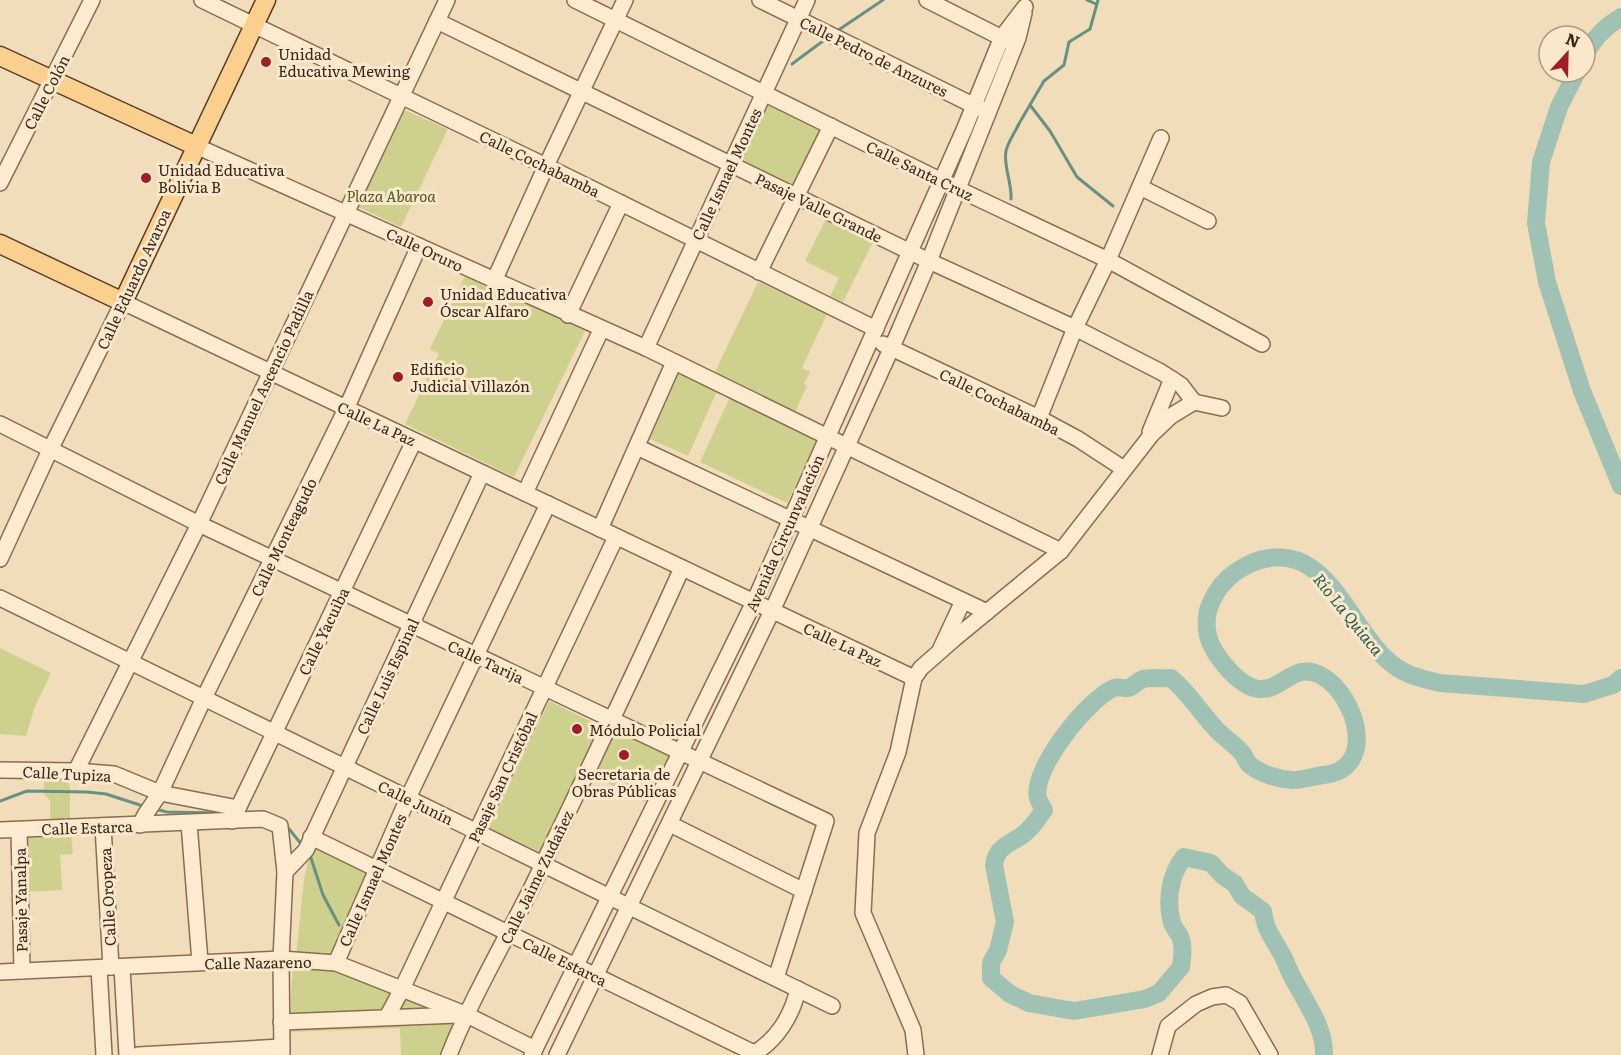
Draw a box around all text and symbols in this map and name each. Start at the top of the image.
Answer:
street label: Calle Pedro de Anzures [796,10,952,102]
north arrow [1537,24,1597,84]
text: N [1562,26,1584,53]
place label: Unidad Educativa Mewing [278,42,411,82]
street label: Calle Colón [17,50,75,134]
marker: Unidad Educativa Mewing [259,55,273,69]
street label: Calle Ismael Montes [685,104,767,244]
street label: Calle Cochabamba [476,124,605,203]
street label: Calle Santa Cruz [863,134,977,206]
place label: Unidad Educativa Bolivia B [158,158,286,198]
street label: Pasaje Valle Grande [752,166,887,248]
marker: Unidad Educativa Bolivia B [139,171,153,185]
park label: Plaza Abaroa [346,184,436,207]
street label: Calle Eduardo Avaroa [90,204,176,353]
street label: Calle Oruro [383,221,468,277]
place label: Unidad Educativa Óscar Alfaro [440,282,568,322]
street label: Calle Manuel Ascencio Padilla [208,285,319,488]
marker: Unidad Educativa Óscar Alfaro [421,295,435,309]
place label: Edificio Judicial Villazón [410,357,530,397]
street label: Calle Cochabamba [936,362,1065,441]
marker: Edificio Judicial Villazón [391,370,405,384]
street label: Calle La Paz [334,395,420,451]
street label: Avenida Circunvalación [739,450,829,616]
street label: Calle Monteagudo [244,474,322,600]
water label: Río La Quiaca [1308,568,1390,661]
street label: Calle Yacuiba [292,582,355,679]
street label: Calle Luis Espinal [350,614,424,738]
street label: Calle La Paz [800,616,886,672]
street label: Calle Tarija [444,633,529,689]
street label: Pasaje San Cristóbal [461,708,543,846]
place label: Módulo Policial [589,718,701,741]
marker: Módulo Policial [570,722,584,736]
marker: Secretaria de Obras Públicas [617,748,631,762]
street label: Calle Tupiza [22,759,113,787]
place label: Secretaria de Obras Públicas [572,762,676,802]
street label: Calle Junín [374,774,458,830]
street label: Calle Jaime Zudañez [494,806,578,948]
street label: Calle Ismael Montes [332,810,412,950]
street label: Calle Estarca [41,814,134,840]
street label: Calle Oropeza [93,846,121,947]
street label: Pasaje Yanalpa [8,847,32,952]
street label: Calle Estarca [519,931,612,992]
street label: Calle Nazareno [204,950,312,974]

